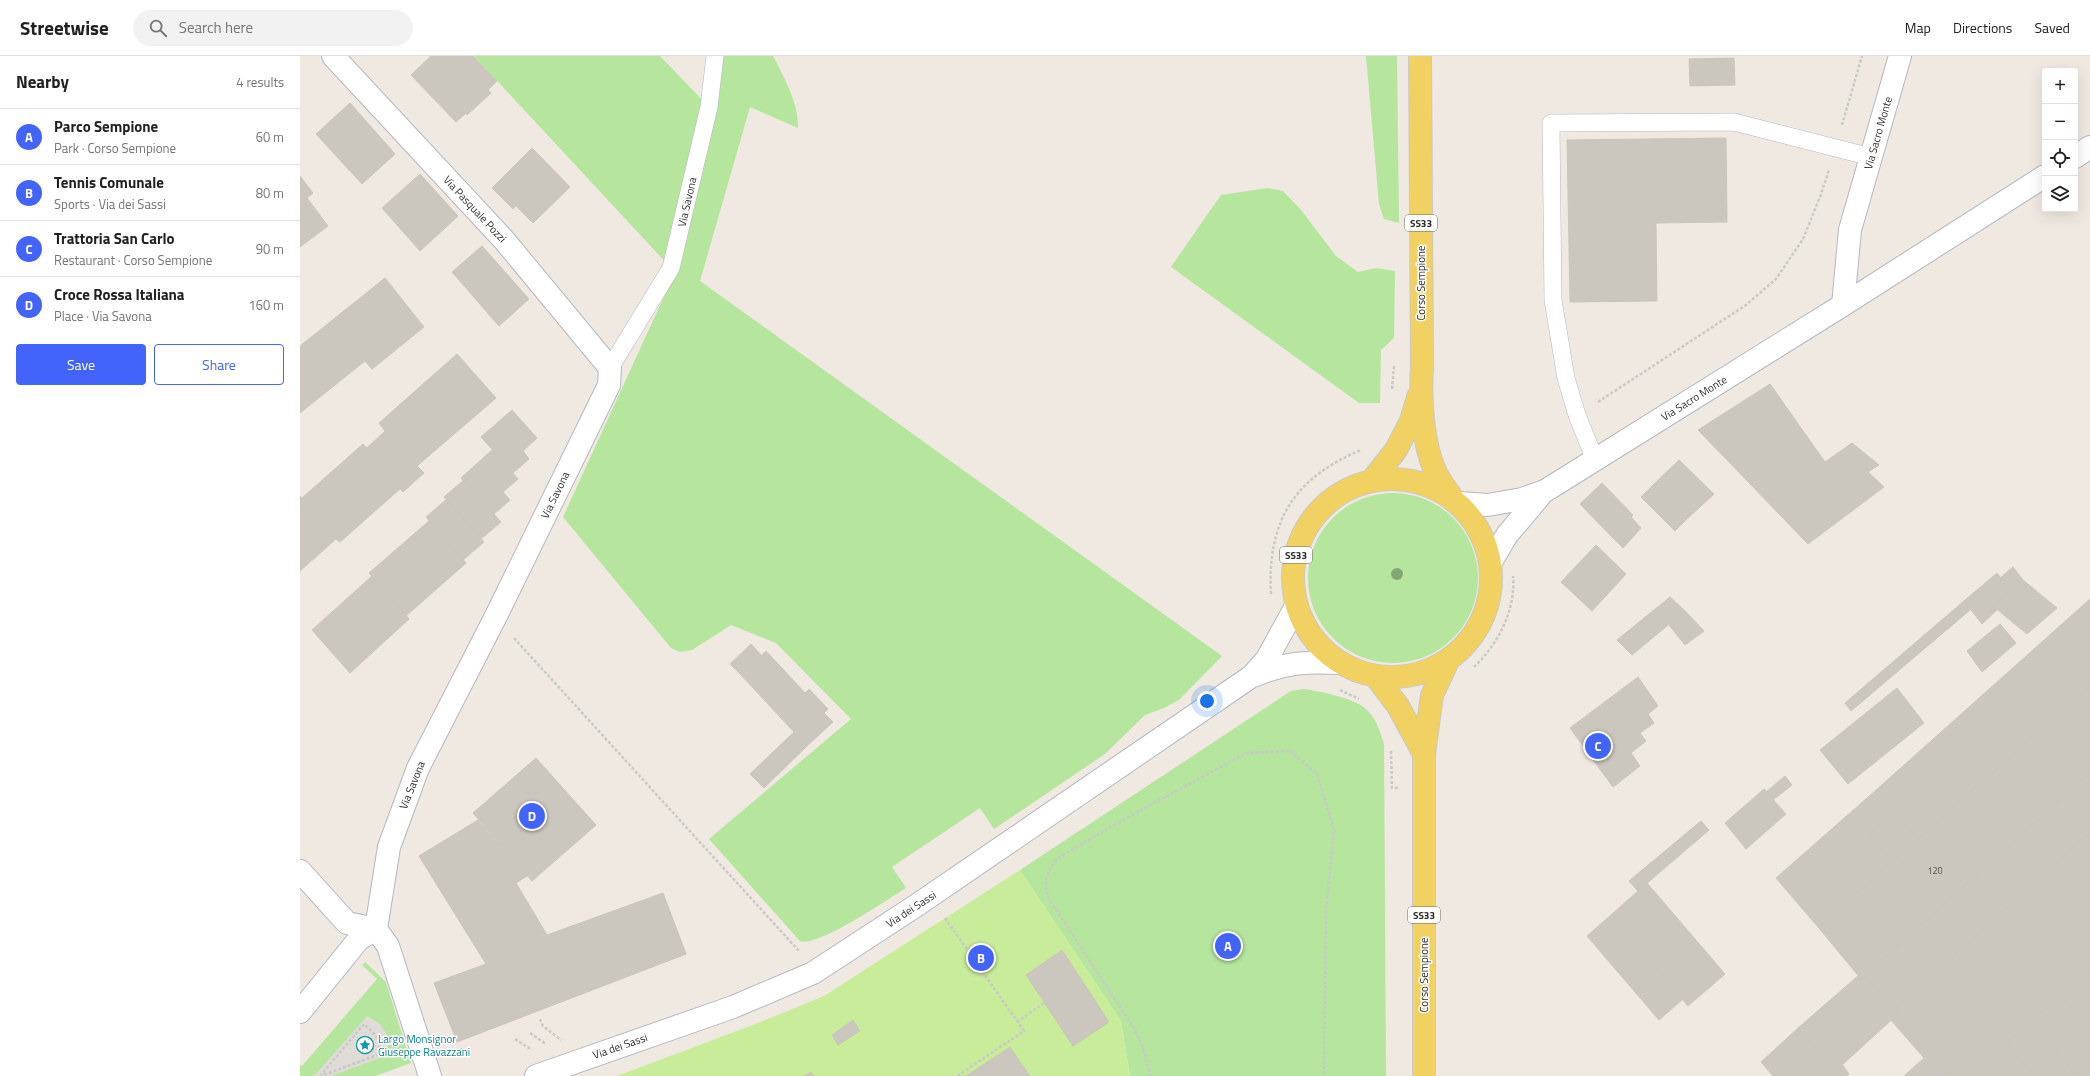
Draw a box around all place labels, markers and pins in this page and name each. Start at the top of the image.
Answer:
pin: C [1585,731,1611,761]
pin: D [519,801,545,831]
pin: A [1215,931,1241,961]
pin: B [968,943,994,973]
place label: Largo Monsignor Giuseppe Ravazzani [378,1031,470,1060]
place icon: Largo Monsignor Giuseppe Ravazzani [355,1035,375,1055]

